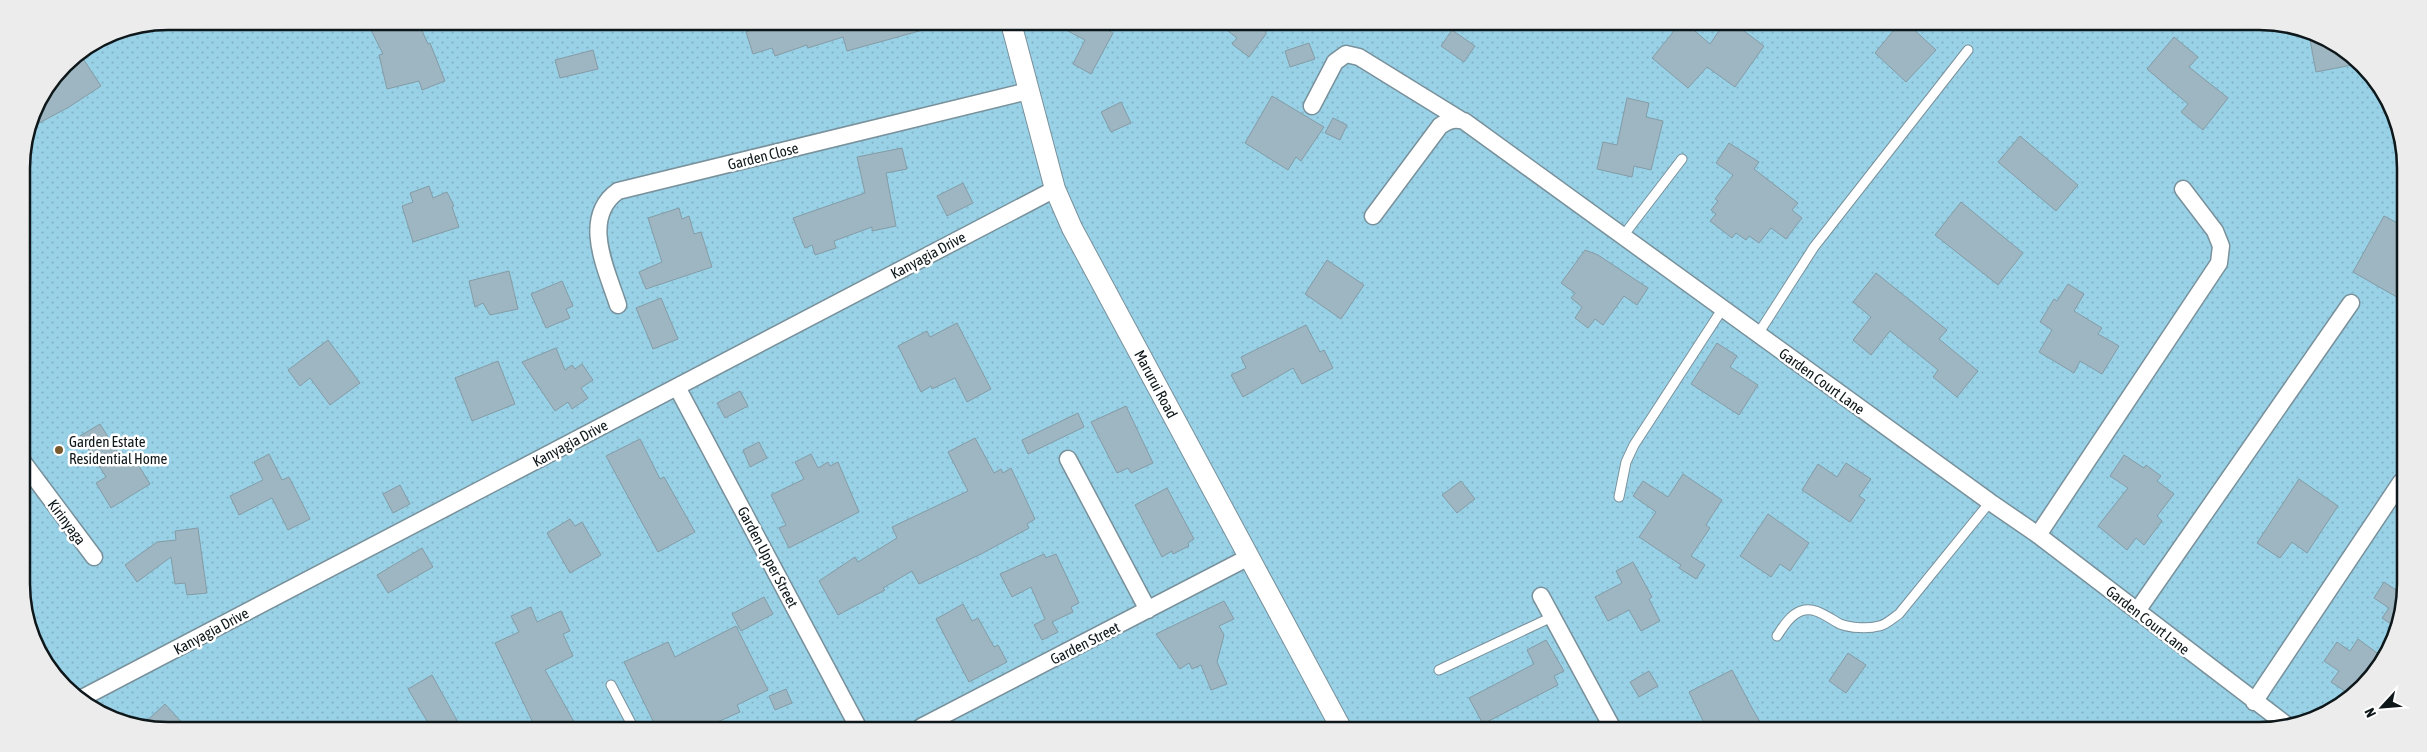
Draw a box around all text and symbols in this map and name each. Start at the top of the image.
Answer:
street label: Garden Close [726,139,800,173]
street label: Kanyagia Drive [888,228,969,282]
street label: Garden Court Lane [1776,344,1868,418]
street label: Marurui Road [1131,347,1181,421]
street label: Kanyagia Drive [530,416,611,470]
place label: Garden Estate Residential Home [69,433,168,467]
marker: Garden Estate Residential Home [53,444,65,456]
street label: Kirinyaga [45,496,89,548]
street label: Garden Upper Street [734,504,802,610]
street label: Garden Court Lane [2103,582,2193,658]
street label: Kanyagia Drive [171,604,252,658]
street label: Garden Street [1047,618,1123,668]
north arrow [2357,682,2407,732]
text: N [2361,705,2379,720]

